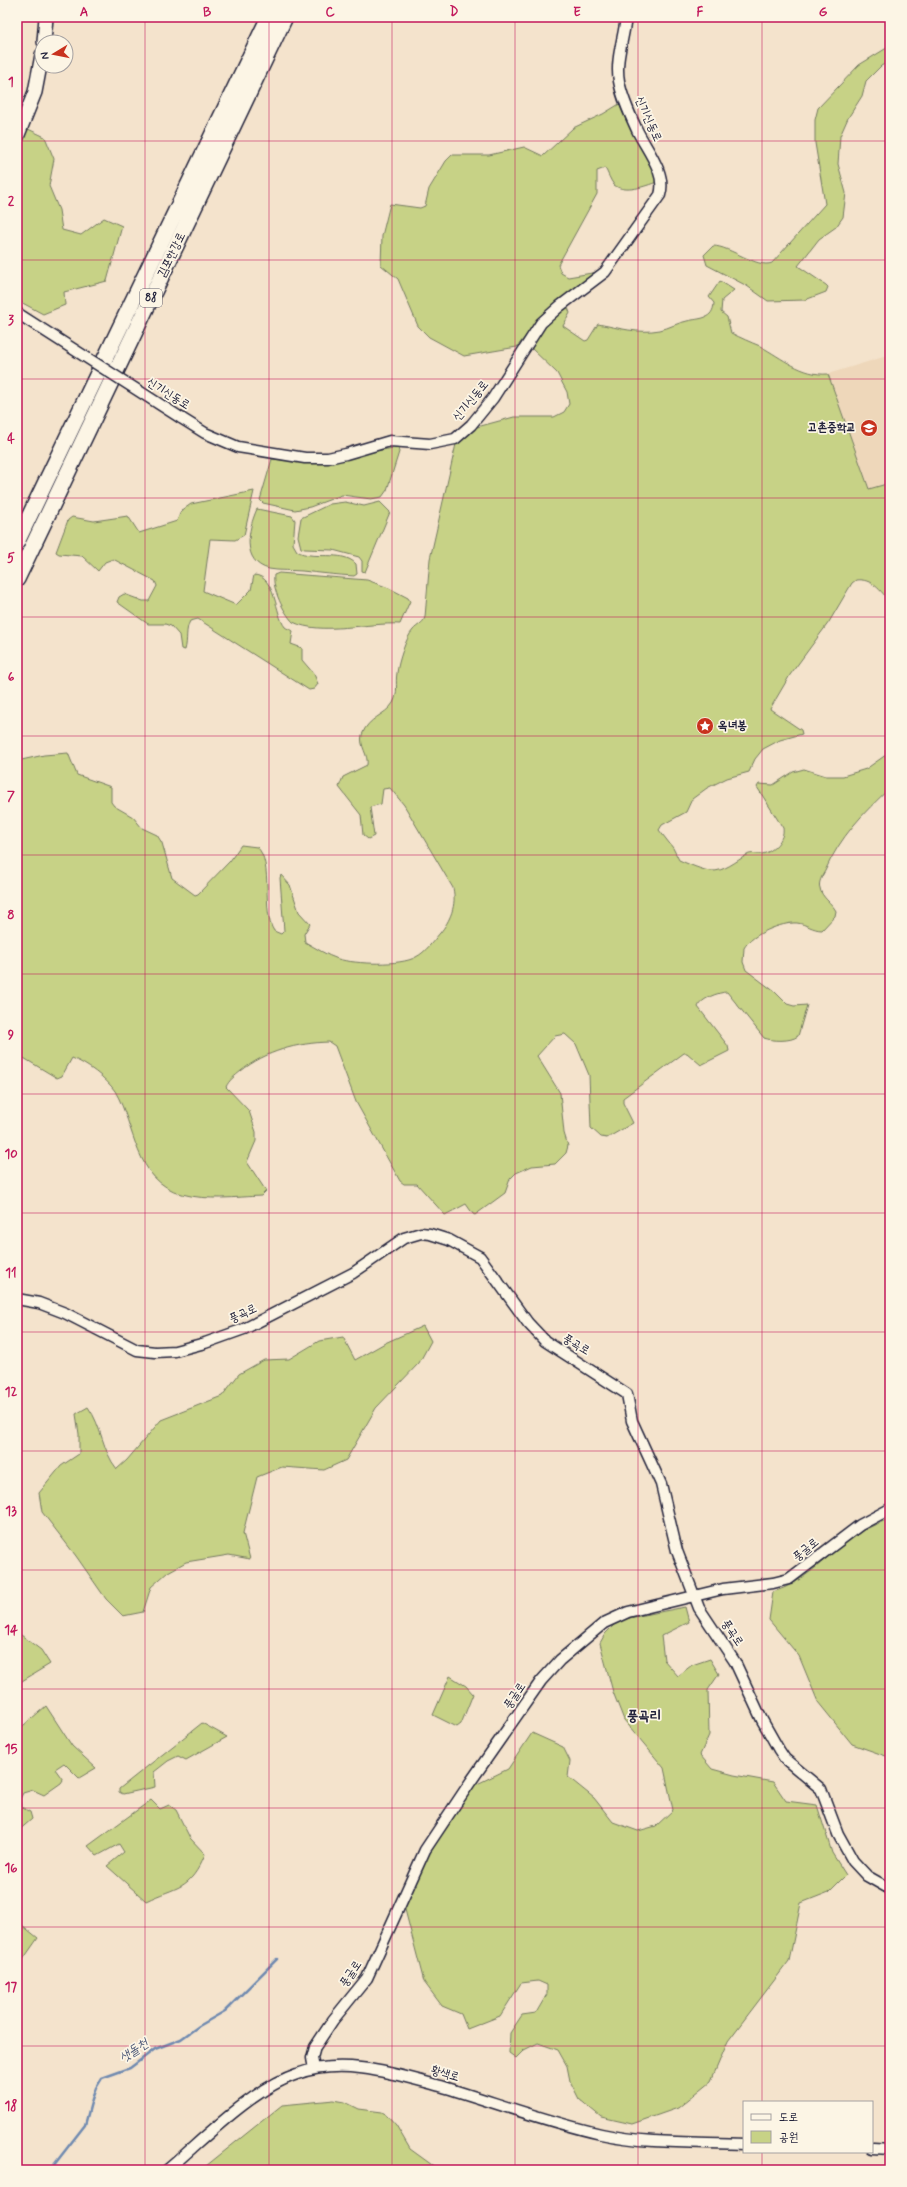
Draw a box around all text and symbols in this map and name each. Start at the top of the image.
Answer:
text: A [80,4,88,21]
text: B [203,4,212,21]
text: C [325,4,335,21]
text: D [450,4,459,21]
text: E [573,4,581,21]
text: F [697,4,704,21]
text: G [819,4,828,21]
north arrow [34,34,74,74]
text: N [38,51,53,60]
text: 1 [8,74,14,91]
street label: 신기신동로 [631,94,665,144]
text: 2 [8,193,15,210]
street label: 김포한강로 [154,230,190,280]
road number: 88 [140,289,162,307]
text: 3 [8,312,14,329]
street label: 신기신동로 [143,374,193,414]
street label: 신기신동로 [449,377,493,425]
school or university icon: 고촌중학교 [859,418,879,438]
place label: 고촌중학교 [808,420,856,436]
text: 4 [7,431,15,448]
text: 5 [7,550,15,567]
text: 6 [8,669,15,686]
place icon: 옥녀봉 [695,716,715,736]
place label: 옥녀봉 [718,718,747,734]
text: 7 [7,788,15,805]
text: 8 [7,907,15,924]
text: 9 [8,1027,15,1044]
text: 10 [4,1146,18,1163]
text: 11 [5,1265,17,1282]
street label: 풍곡로 [226,1301,260,1327]
street label: 풍곡로 [559,1331,593,1359]
text: 12 [5,1384,17,1401]
text: 13 [5,1503,17,1520]
street label: 풍굴로 [790,1535,822,1565]
street label: 풍곡로 [717,1617,747,1649]
text: 14 [4,1622,18,1639]
street label: 풍굴로 [500,1680,530,1712]
district label: 풍곡리 [627,1707,661,1725]
text: 15 [5,1741,17,1758]
text: 16 [4,1860,18,1877]
street label: 풍굴로 [336,1958,366,1990]
text: 17 [5,1979,18,1996]
water label: 샛돌천 [116,2034,153,2067]
street label: 황색로 [429,2062,461,2086]
text: 18 [5,2098,17,2115]
legend [743,2101,873,2153]
text: 도로 [779,2110,798,2126]
text: 공원 [779,2130,798,2146]

